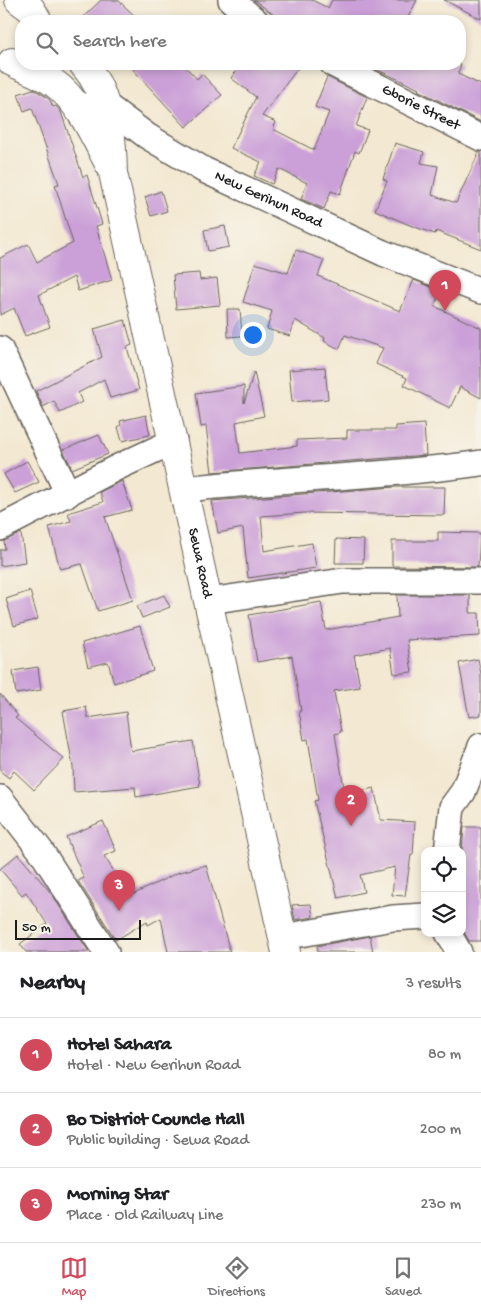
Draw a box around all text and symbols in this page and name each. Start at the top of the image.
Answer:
search box [15,15,466,70]
icon: search [33,29,61,57]
text: Search here [73,31,167,54]
street label: Gborie Street [379,81,464,136]
street label: New Gerihun Road [212,167,326,233]
pin: 1 [429,270,461,311]
your location [240,322,266,348]
street label: Sewa Road [183,526,216,601]
pin: 2 [335,785,367,826]
map controls [421,847,466,937]
button: locate [421,847,466,892]
pin: 3 [103,870,135,911]
button: layers [421,892,466,937]
scale bar [15,917,141,940]
text: 50 m [22,920,51,937]
text: Nearby [20,972,85,997]
text: 3 results [406,975,461,994]
text: Hotel Sahara [67,1034,171,1057]
text: 1 [33,1046,39,1065]
text: 80 m [428,1046,461,1065]
text: Hotel · New Gerihun Road [67,1057,240,1076]
text: Bo District Councle Hall [67,1109,245,1132]
text: 2 [32,1121,40,1140]
text: 200 m [420,1121,461,1140]
text: Public building · Sewa Road [67,1132,249,1151]
text: Morning Star [67,1184,168,1207]
text: 3 [32,1196,40,1215]
text: 230 m [421,1196,461,1215]
text: Place · Old Railway Line [67,1207,223,1226]
tab: Map [60,1254,88,1301]
tab: Directions [208,1254,265,1301]
tab: Saved [385,1254,421,1301]

